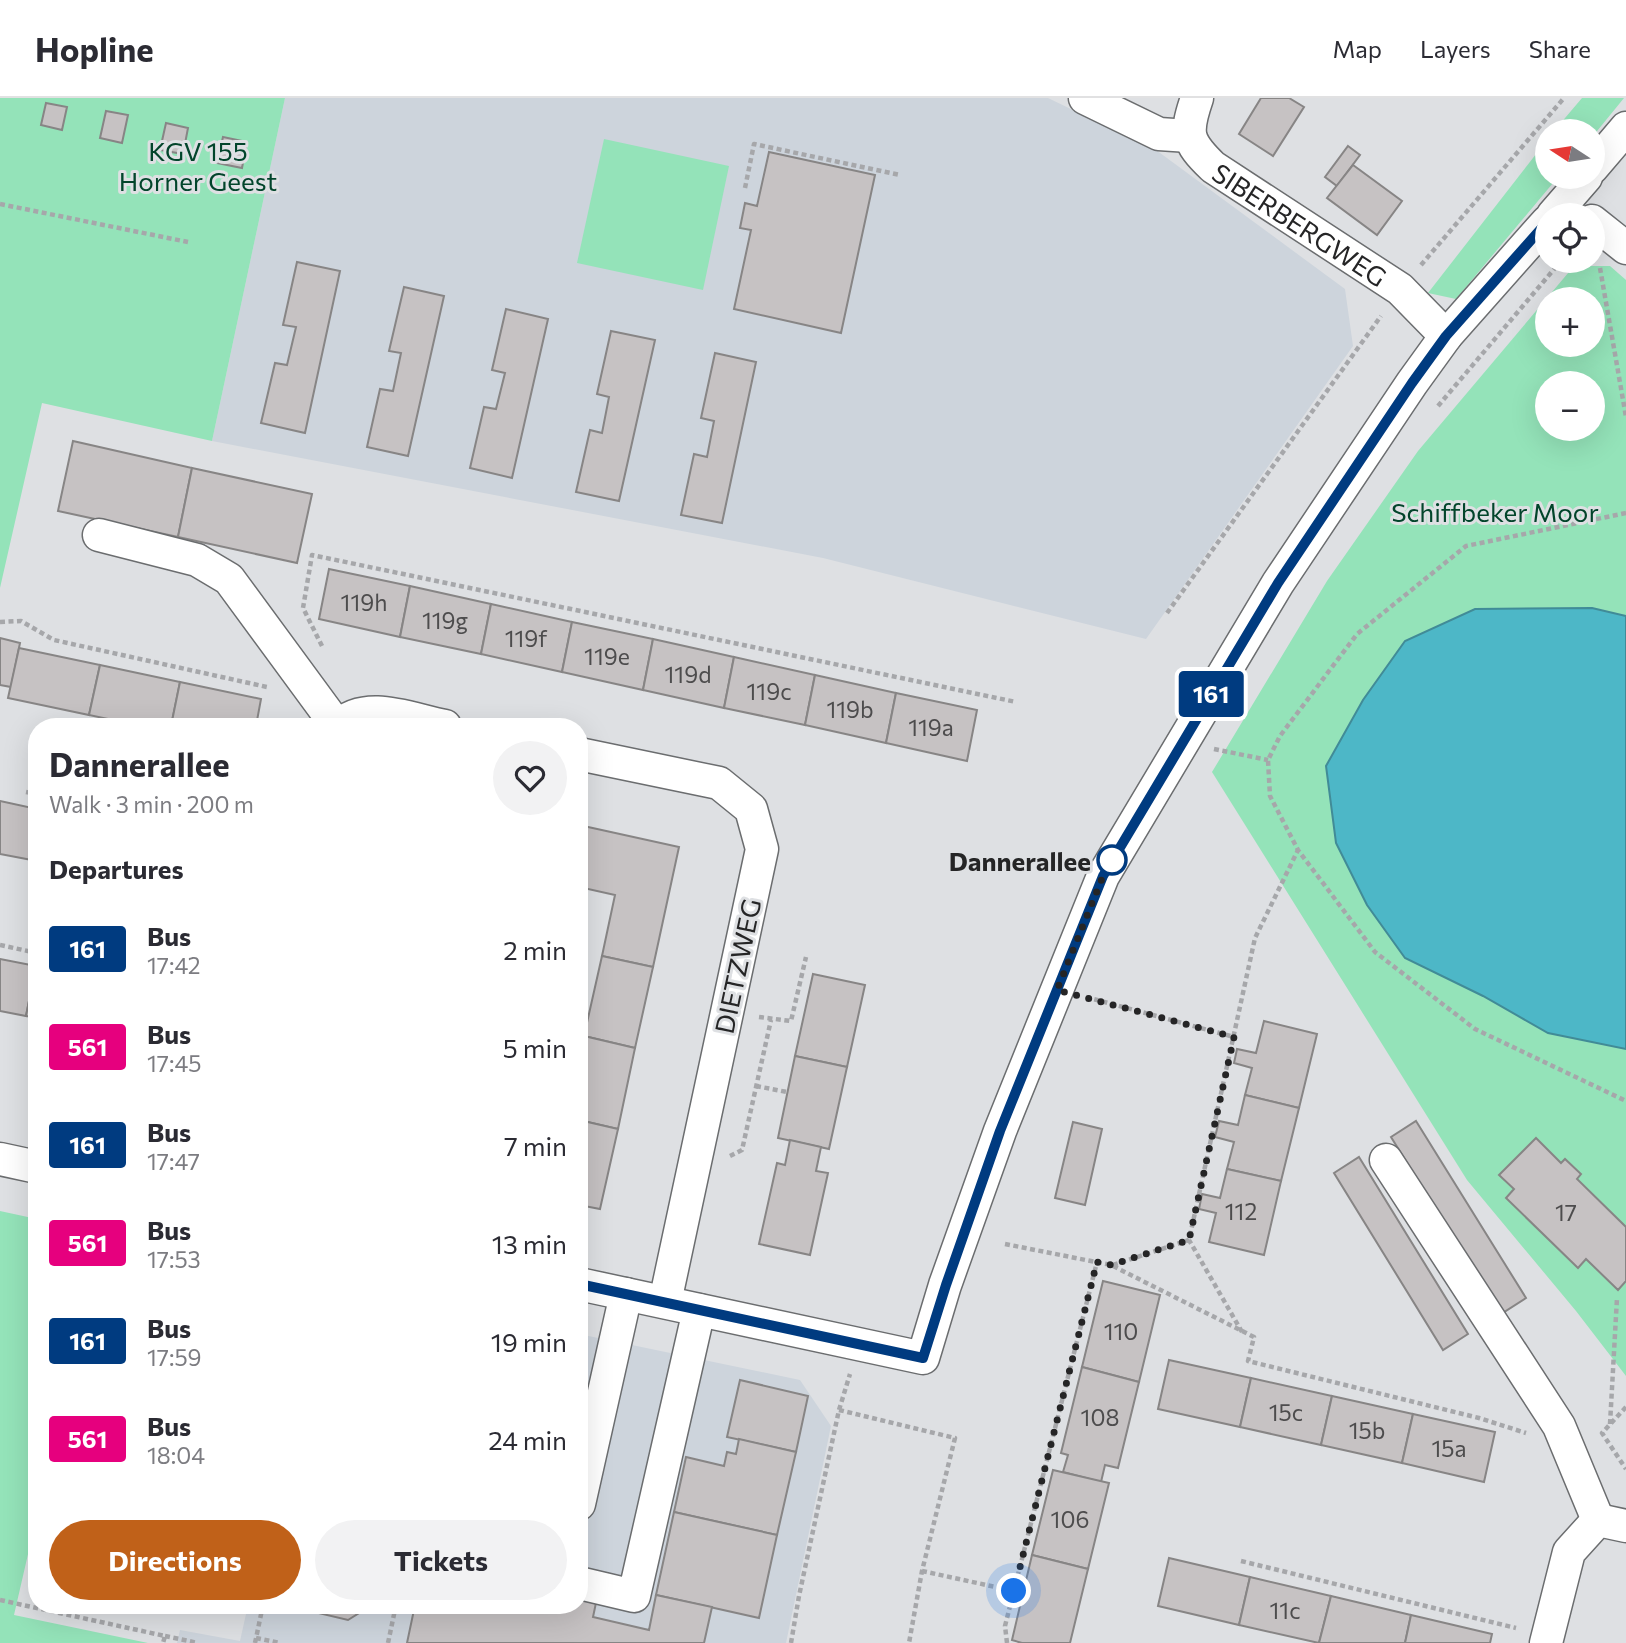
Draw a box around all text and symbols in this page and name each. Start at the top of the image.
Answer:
text: Hopline [35,28,154,69]
text: Map [1333,34,1382,63]
text: Layers [1420,34,1491,63]
text: Share [1529,34,1591,63]
north arrow [1535,119,1605,189]
map controls [1535,119,1605,441]
park label: KGV 155 Horner Geest [119,135,277,196]
street label: SIBERBERGWEG [1207,156,1393,292]
button: locate [1535,203,1605,273]
button: + [1535,287,1605,357]
button: − [1535,371,1605,441]
park label: Schiffbeker Moor [1391,496,1599,527]
house number: 119h [341,588,387,616]
house number: 119g [422,606,468,634]
house number: 119f [505,624,547,652]
house number: 119e [584,642,630,670]
house number: 119d [665,660,711,688]
line badge: 161 [1171,671,1251,717]
house number: 119c [747,677,792,705]
text: 161 [1193,679,1229,708]
house number: 119b [826,695,874,723]
house number: 119a [908,713,954,741]
button: heart [493,741,567,815]
text: Dannerallee [49,743,230,784]
text: Walk · 3 min · 200 m [49,790,254,818]
place label: Dannerallee [949,845,1091,876]
marker: Dannerallee [1097,845,1127,875]
text: Departures [49,853,184,884]
street label: DIETZWEG [708,896,766,1036]
text: Bus [147,920,191,951]
text: 161 [69,934,106,963]
text: 2 min [503,934,567,965]
text: 17:42 [147,951,201,979]
text: Bus [147,1018,191,1049]
text: 561 [68,1032,107,1061]
text: 5 min [503,1032,567,1063]
text: 17:45 [147,1049,201,1077]
text: Bus [147,1116,191,1147]
text: 161 [69,1130,106,1159]
text: 7 min [504,1130,567,1161]
text: 17:47 [147,1147,200,1175]
house number: 112 [1225,1197,1257,1225]
house number: 17 [1555,1198,1577,1226]
text: Bus [147,1214,191,1245]
text: 561 [68,1228,107,1257]
text: 13 min [492,1228,567,1259]
text: 17:53 [147,1245,201,1273]
text: Bus [147,1312,191,1343]
house number: 110 [1104,1317,1138,1345]
text: 161 [69,1326,106,1355]
text: 19 min [491,1326,567,1357]
text: 17:59 [147,1343,202,1371]
house number: 15c [1269,1398,1303,1426]
house number: 108 [1081,1403,1119,1431]
text: Bus [147,1410,191,1441]
house number: 15b [1349,1416,1385,1444]
text: 561 [68,1424,107,1453]
text: 24 min [488,1424,567,1455]
house number: 15a [1431,1434,1467,1462]
text: 18:04 [147,1441,205,1469]
house number: 106 [1051,1505,1089,1533]
button: Directions [49,1520,301,1600]
button: Tickets [315,1520,567,1600]
your location [996,1573,1031,1608]
house number: 11c [1269,1596,1301,1624]

